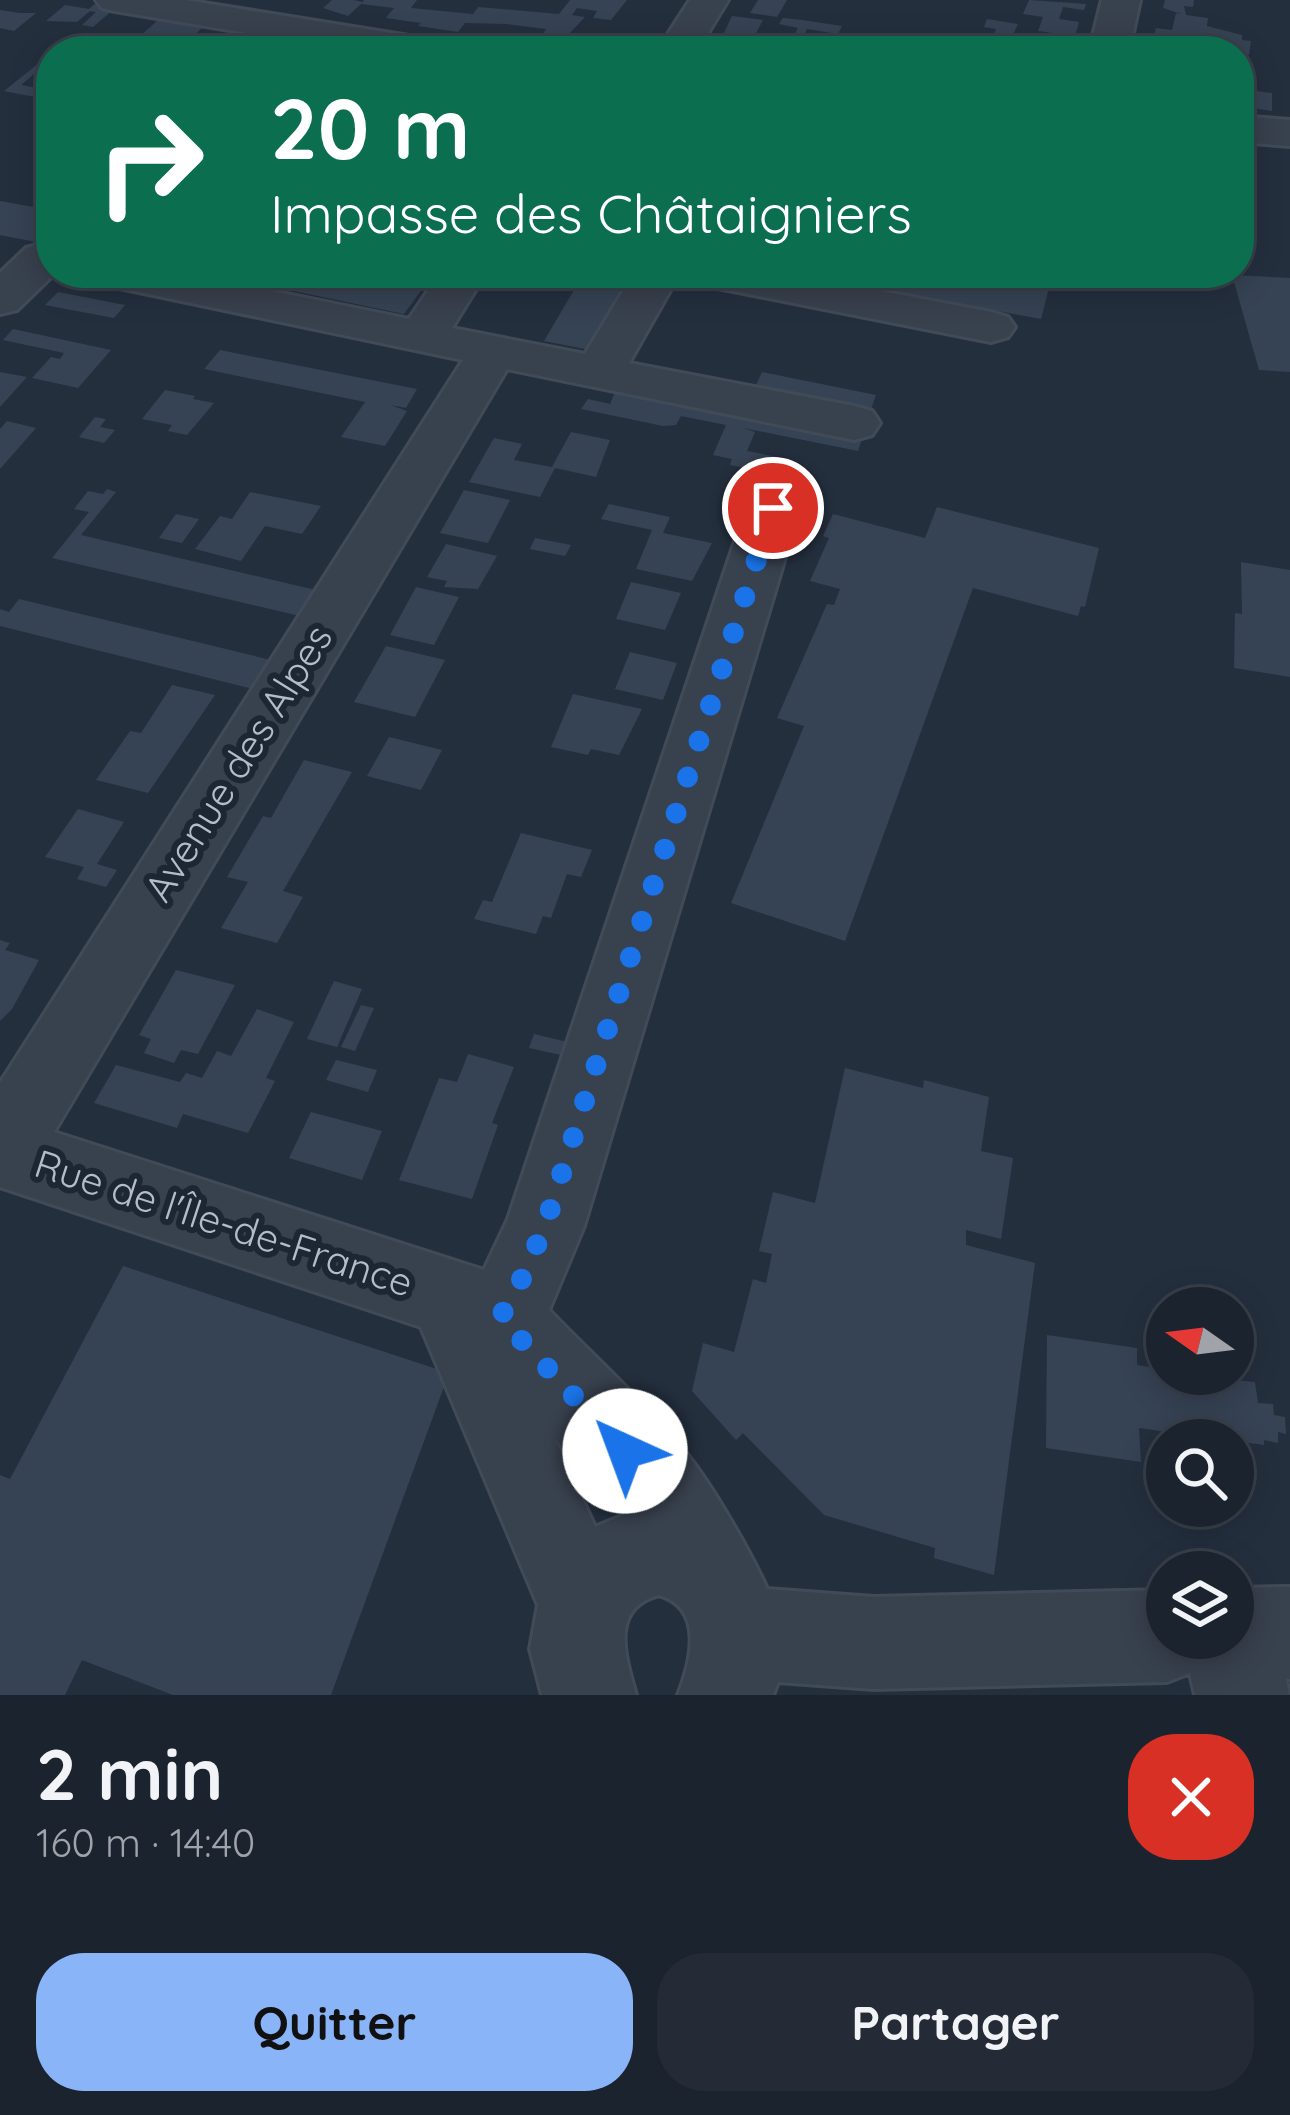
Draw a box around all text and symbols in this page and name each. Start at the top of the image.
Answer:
text: 20 m [270,75,470,180]
icon: right [72,84,228,240]
text: Impasse des Châtaigniers [270,179,912,247]
pin [722,457,824,559]
icon: arrive [740,475,806,541]
street label: Avenue des Alpes [133,615,342,910]
street label: Rue de l'Île-de-France [29,1138,419,1307]
north arrow [1146,1287,1254,1395]
map controls [1146,1287,1254,1659]
position arrow [562,1388,688,1514]
button: search [1146,1419,1254,1527]
button: layers [1146,1551,1254,1659]
text: 2 min [36,1728,223,1818]
button: close [1128,1734,1254,1860]
text: 160 m · 14:40 [36,1818,255,1867]
button: Quitter [36,1953,633,2091]
button: Partager [657,1953,1254,2091]

